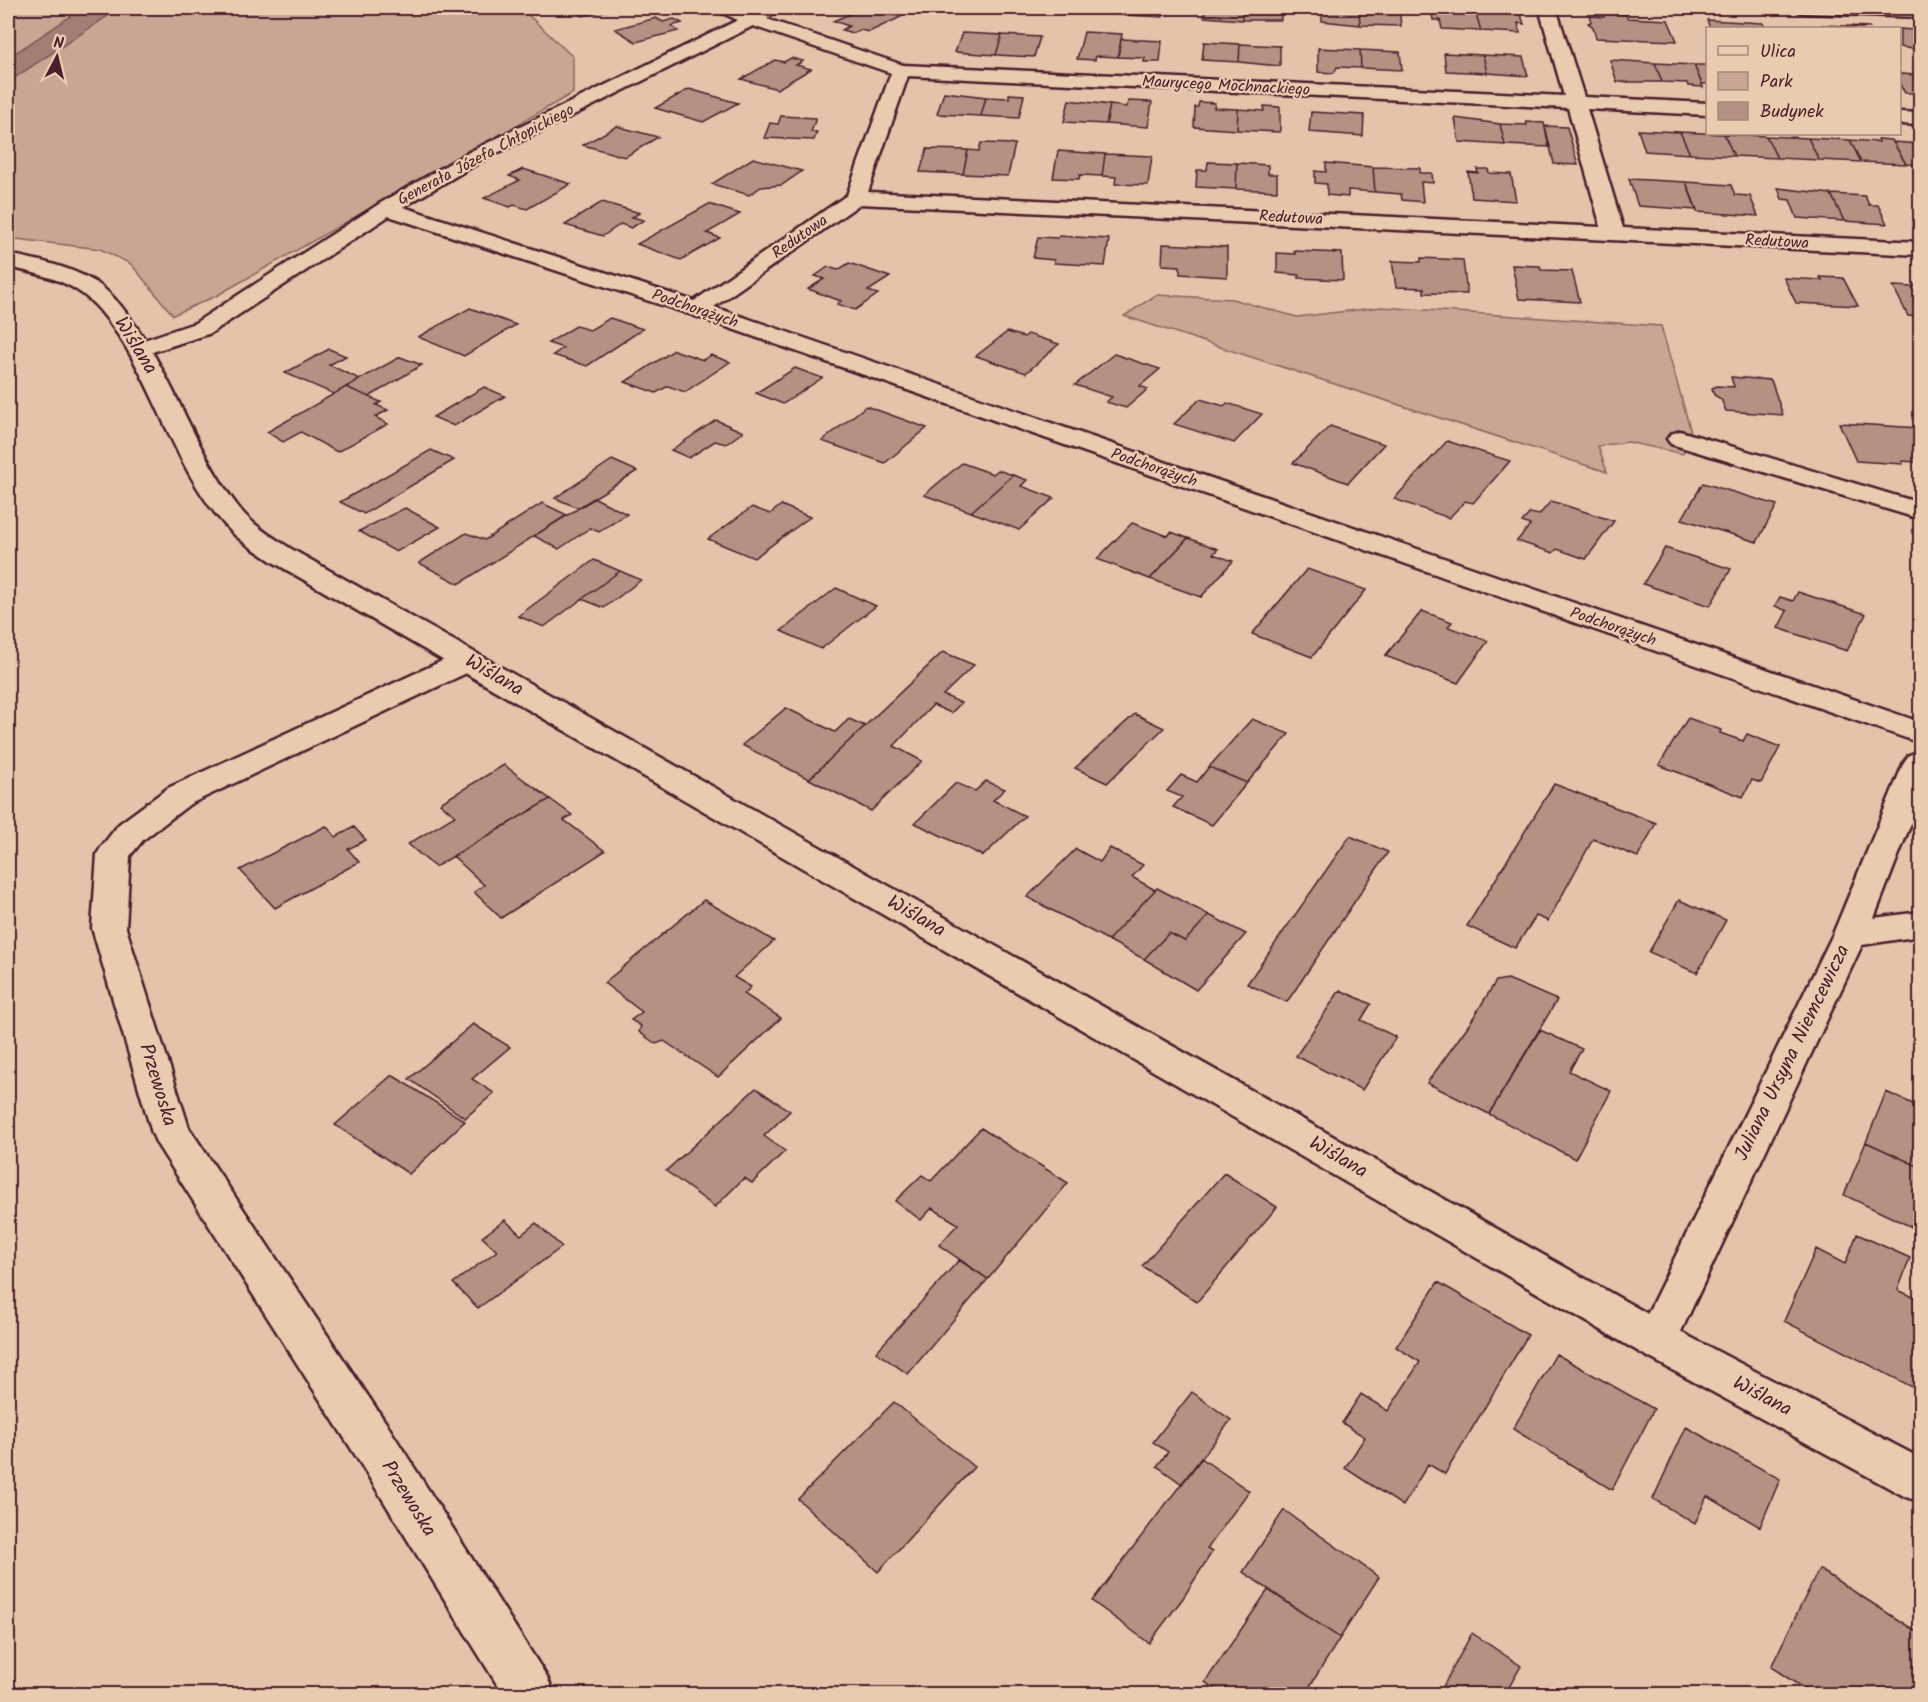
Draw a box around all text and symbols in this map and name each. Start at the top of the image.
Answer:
north arrow [27,27,87,87]
legend [1706,27,1901,135]
text: N [52,31,65,57]
text: Ulica [1760,38,1796,67]
text: Park [1760,68,1793,97]
street label: Maurycego Mochnackiego [1141,69,1311,103]
street label: Generała Józefa Chłopickiego [393,98,579,212]
text: Budynek [1760,98,1824,127]
street label: Redutowa [1258,204,1324,232]
street label: Redutowa [767,208,833,266]
street label: Redutowa [1744,228,1810,256]
street label: Podchorążych [648,283,742,335]
street label: Wiślana [105,311,165,381]
street label: Podchorążych [1107,442,1201,494]
street label: Podchorążych [1566,601,1660,653]
street label: Wiślana [459,646,529,706]
street label: Wiślana [881,887,951,947]
street label: Juliana Ursyna Niemcewicza [1727,939,1859,1167]
street label: Przewoska [129,1040,185,1130]
street label: Wiślana [1303,1128,1373,1188]
street label: Wiślana [1727,1368,1797,1426]
street label: Przewoska [372,1454,444,1544]

